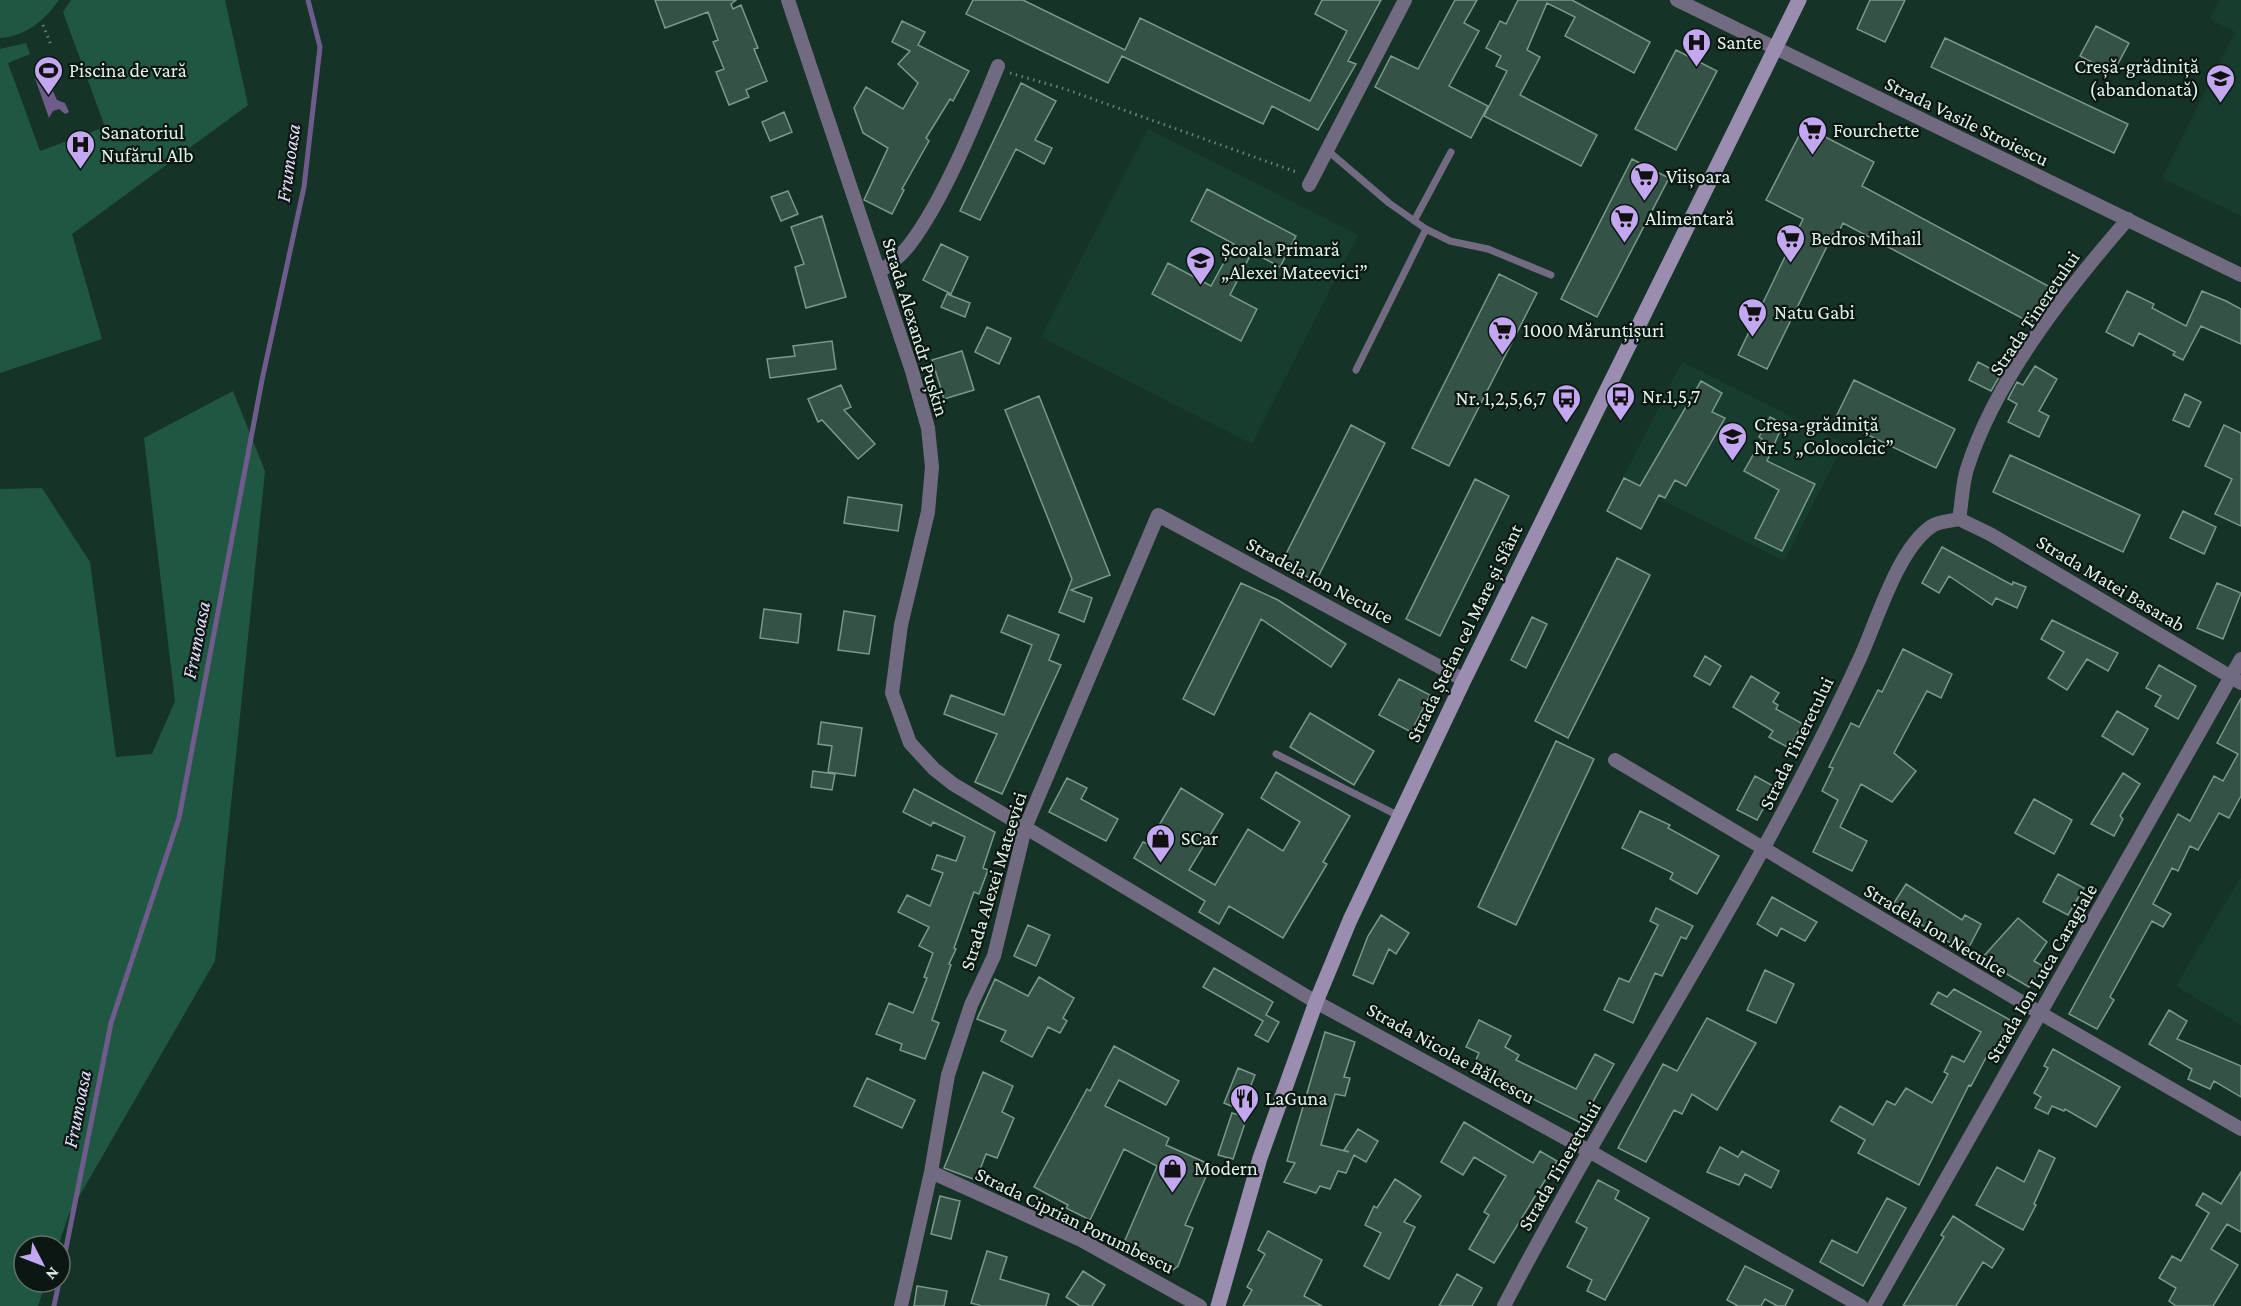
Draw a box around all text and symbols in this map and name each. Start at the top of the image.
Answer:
hospital icon: Sante [1680,26,1712,68]
place label: Sante [1717,31,1762,53]
sports icon: Piscina de vară [32,54,64,96]
place label: Creșă-grădiniță (abandonată) [2074,55,2199,101]
place label: Piscina de vară [69,59,187,81]
school or university icon: Creșă-grădiniță (abandonată) [2204,62,2236,104]
street label: Strada Vasile Stroiescu [1882,72,2053,170]
supermarket icon: Fourchette [1796,114,1828,156]
place label: Fourchette [1833,119,1919,141]
place label: Sanatoriul Nufărul Alb [101,121,194,166]
water label: Frumoasa [271,122,305,204]
hospital icon: Sanatoriul Nufărul Alb [64,128,96,170]
supermarket icon: Viișoara [1629,160,1661,202]
place label: Viișoara [1666,165,1731,189]
supermarket icon: Alimentară [1608,202,1640,244]
place label: Alimentară [1645,207,1734,229]
supermarket icon: Bedros Mihail [1774,222,1806,264]
place label: Bedros Mihail [1811,227,1922,249]
street label: Strada Alexandr Pușkin [876,235,954,420]
place label: Școala Primară „Alexei Mateevici” [1221,238,1368,283]
school or university icon: Școala Primară „Alexei Mateevici” [1184,244,1216,286]
street label: Strada Tineretului [1984,247,2084,379]
supermarket icon: Natu Gabi [1737,296,1769,338]
place label: Natu Gabi [1774,301,1855,323]
supermarket icon: 1000 Mărunțișuri [1486,314,1518,356]
place label: 1000 Mărunțișuri [1523,319,1664,343]
bus stop icon: Nr.1,5,7 [1605,380,1637,422]
bus stop icon: Nr. 1,2,5,6,7 [1551,382,1583,424]
place label: Nr.1,5,7 [1642,385,1700,407]
place label: Nr. 1,2,5,6,7 [1456,387,1546,409]
place label: Creșa-grădiniță Nr. 5 „Colocolcic” [1754,413,1894,458]
school or university icon: Creșa-grădiniță Nr. 5 „Colocolcic” [1717,420,1749,462]
street label: Strada Ștefan cel Mare și Sfânt [1402,520,1528,746]
street label: Strada Matei Basarab [2033,530,2189,636]
street label: Stradela Ion Neculce [1243,532,1397,628]
water label: Frumoasa [177,599,215,681]
street label: Strada Tineretului [1754,673,1838,813]
street label: Strada Alexei Mateevici [955,789,1031,973]
shop icon: SCar [1144,822,1176,864]
place label: SCar [1181,827,1218,849]
street label: Stradela Ion Neculce [1860,879,2012,982]
street label: Strada Ion Luca Caragiale [1981,879,2102,1067]
street label: Strada Nicolae Bălcescu [1363,998,1539,1108]
water label: Frumoasa [58,1068,96,1150]
restaurant icon: LaGuna [1228,1082,1260,1124]
place label: LaGuna [1265,1087,1328,1109]
street label: Strada Tineretului [1513,1098,1605,1234]
shop icon: Modern [1157,1152,1189,1194]
place label: Modern [1194,1157,1258,1179]
street label: Strada Ciprian Porumbescu [972,1162,1178,1279]
north arrow [12,1234,72,1294]
text: N [43,1264,63,1284]

